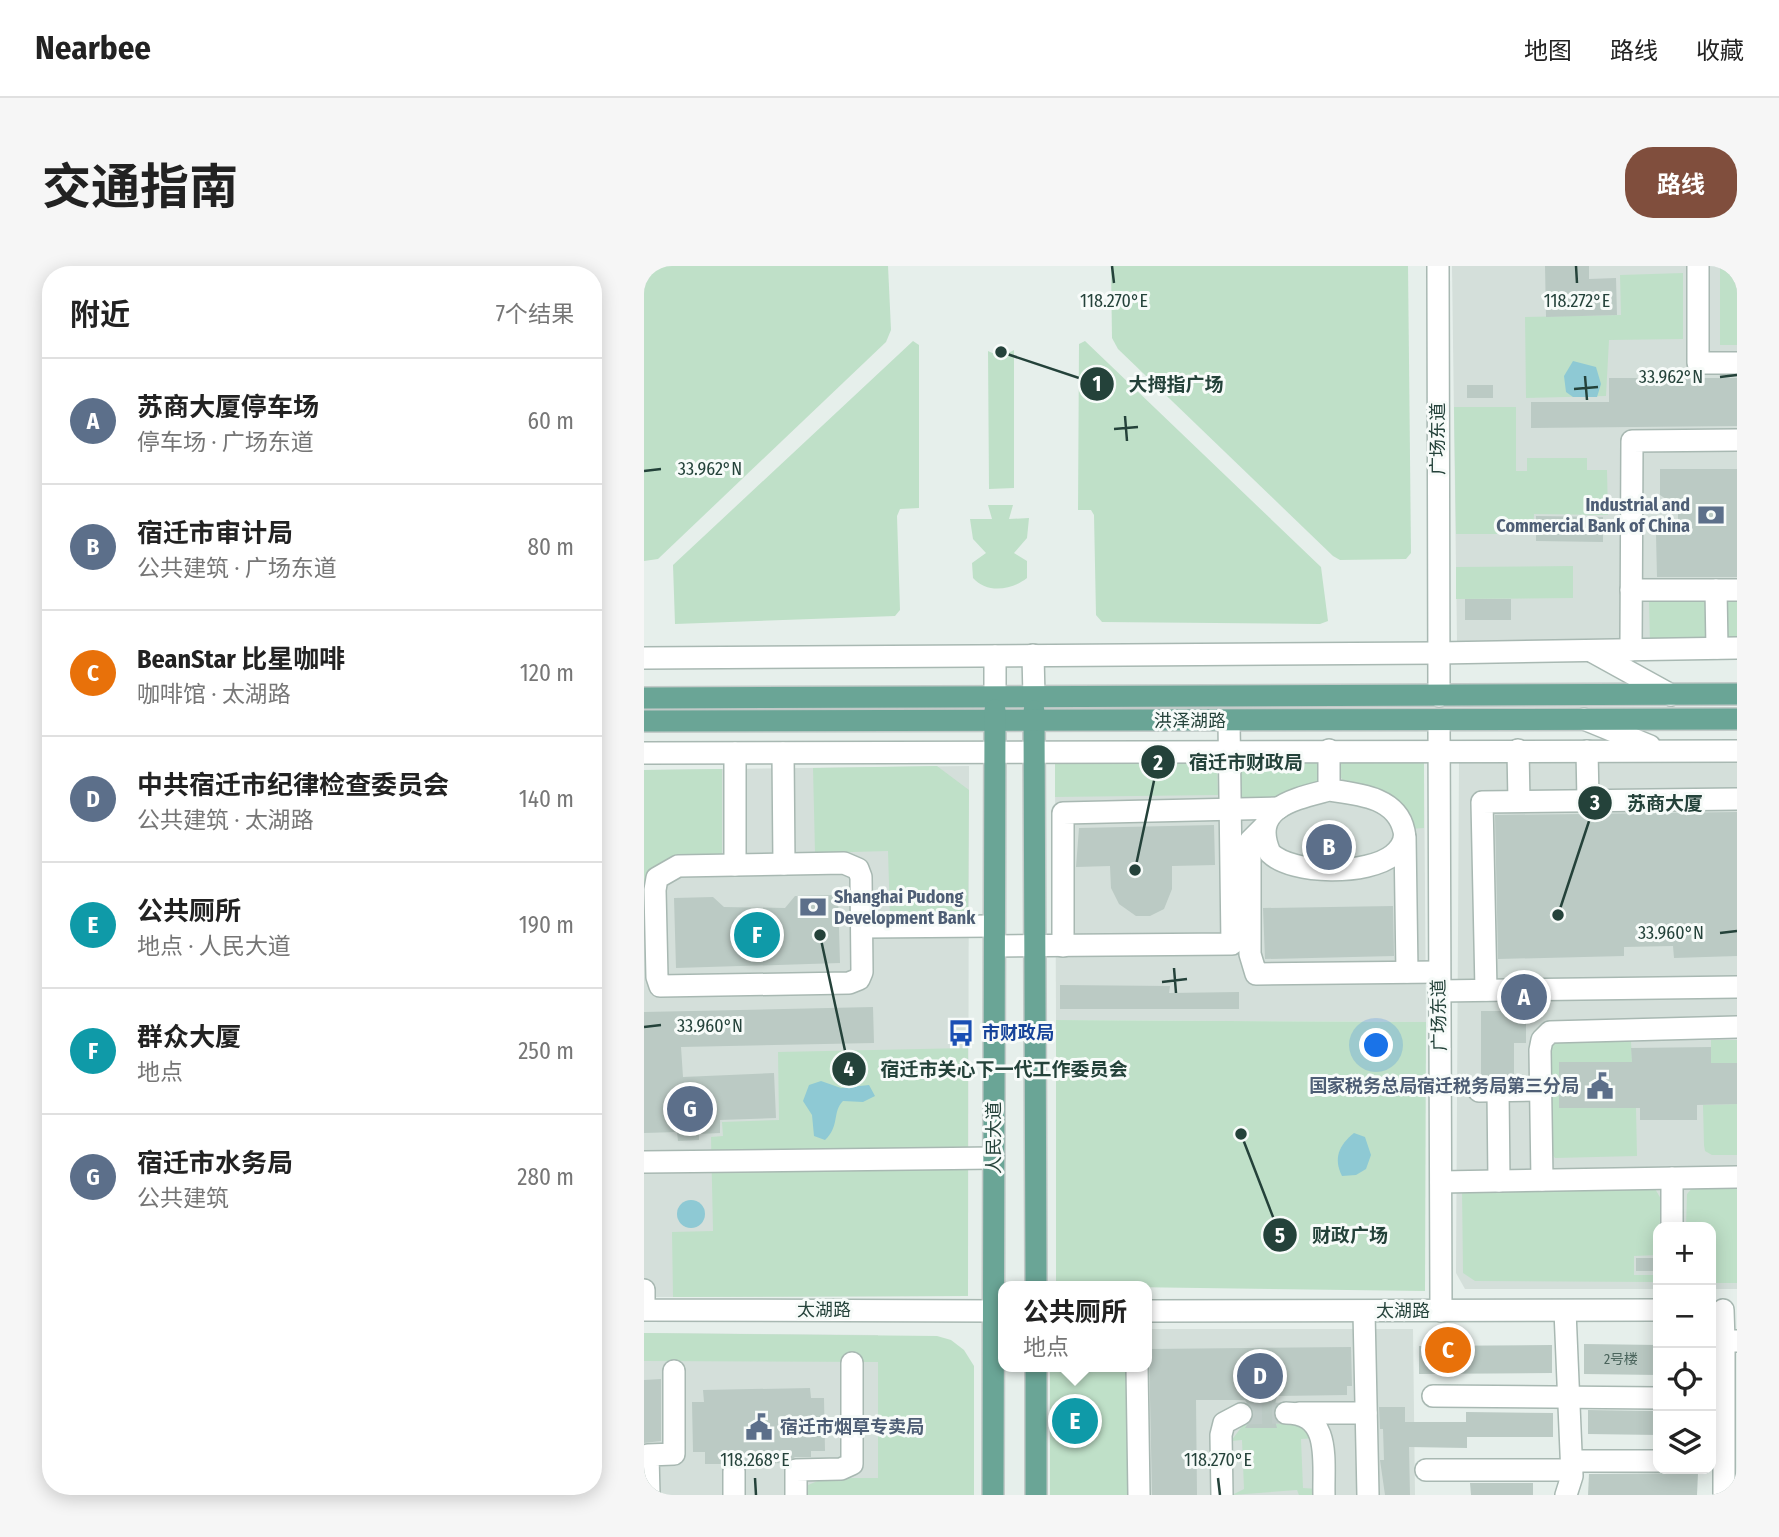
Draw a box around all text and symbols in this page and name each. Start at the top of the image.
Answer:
text: Nearbee [35,28,151,68]
text: 地图 [1524,37,1572,65]
text: 路线 [1610,37,1658,65]
text: 收藏 [1696,37,1744,65]
button: 路线 [1625,147,1737,218]
text: 交通指南 [42,158,238,217]
text: 118.270°E [1080,290,1148,312]
text: 118.272°E [1544,290,1610,312]
text: 附近 [70,297,130,333]
text: 7个结果 [496,300,574,328]
callout: 大拇指广场 [1079,364,1237,404]
text: 33.962°N [1639,366,1703,388]
text: 1 [1093,371,1101,397]
text: 大拇指广场 [1128,373,1224,396]
text: 苏商大厦停车场 [137,392,319,423]
street label: 广场东道 [1427,403,1449,475]
text: A [87,407,99,435]
text: 60 m [528,407,574,435]
text: 停车场 · 广场东道 [137,428,314,456]
text: 33.962°N [678,458,742,480]
place label: Industrial and Commercial Bank of China [1496,494,1690,537]
bank icon: Industrial and Commercial Bank of China [1696,500,1726,530]
text: 宿迁市审计局 [137,518,293,549]
text: B [87,533,99,561]
text: 80 m [527,533,574,561]
text: 公共建筑 · 广场东道 [137,554,337,582]
text: BeanStar 比星咖啡 [137,644,345,675]
text: C [87,659,99,687]
text: 120 m [520,659,574,687]
text: 咖啡馆 · 太湖路 [137,680,291,708]
street label: 洪泽湖路 [1154,710,1226,732]
callout: 宿迁市财政局 [1140,742,1317,782]
text: 2 [1152,750,1163,776]
text: 宿迁市财政局 [1189,751,1303,774]
text: 中共宿迁市纪律检查委员会 [137,770,449,801]
callout: 苏商大厦 [1578,783,1717,823]
text: D [86,785,100,813]
text: 140 m [519,785,574,813]
text: 3 [1589,790,1600,816]
text: 苏商大厦 [1627,792,1703,815]
text: 公共建筑 · 太湖路 [137,806,314,834]
pin: B [1306,821,1352,873]
place label: Shanghai Pudong Development Bank [834,886,976,929]
bank icon: Shanghai Pudong Development Bank [798,892,828,922]
text: 公共厕所 [137,896,241,927]
pin: F [734,909,780,961]
text: E [88,911,98,939]
text: 190 m [519,911,574,939]
text: 33.960°N [1638,922,1704,944]
text: 地点 · 人民大道 [137,932,291,960]
pin: A [1501,971,1547,1023]
street label: 广场东道 [1427,979,1451,1051]
text: 33.960°N [677,1015,743,1037]
bus stop icon: 市财政局 [946,1018,976,1048]
text: 群众大厦 [137,1022,241,1053]
place label: 市财政局 [982,1022,1054,1044]
your location [1359,1028,1393,1062]
text: F [88,1037,98,1065]
text: 250 m [518,1037,574,1065]
callout: 宿迁市关心下一代工作委员会 [832,1049,1142,1089]
text: 4 [844,1056,855,1082]
text: 地点 [137,1058,183,1086]
text: 宿迁市关心下一代工作委员会 [880,1058,1128,1081]
public building icon: 国家税务总局宿迁税务局第三分局 [1585,1071,1615,1101]
place label: 国家税务总局宿迁税务局第三分局 [1309,1075,1579,1097]
pin: G [667,1083,713,1135]
street label: 人民大道 [983,1102,1005,1174]
text: 宿迁市水务局 [137,1148,293,1179]
text: G [86,1163,100,1191]
text: 280 m [517,1163,574,1191]
text: 公共建筑 [137,1184,229,1212]
callout: 财政广场 [1263,1215,1402,1255]
map controls [1653,1222,1716,1474]
button: + [1653,1222,1716,1285]
text: 5 [1275,1223,1285,1249]
text: 财政广场 [1312,1224,1388,1247]
popup [998,1281,1152,1372]
button: − [1653,1285,1716,1348]
text: 公共厕所 [1023,1297,1127,1328]
street label: 太湖路 [797,1299,851,1321]
street label: 太湖路 [1376,1300,1430,1322]
pin: C [1425,1324,1471,1376]
text: 地点 [1023,1333,1069,1361]
button: locate [1653,1348,1716,1411]
pin: D [1237,1350,1283,1402]
house number: 2号楼 [1604,1351,1638,1368]
pin: E [1052,1395,1098,1447]
button: layers [1653,1411,1716,1474]
public building icon: 宿迁市烟草专卖局 [744,1412,774,1442]
place label: 宿迁市烟草专卖局 [780,1416,924,1438]
text: 118.268°E [720,1449,790,1471]
text: 118.270°E [1184,1449,1252,1471]

